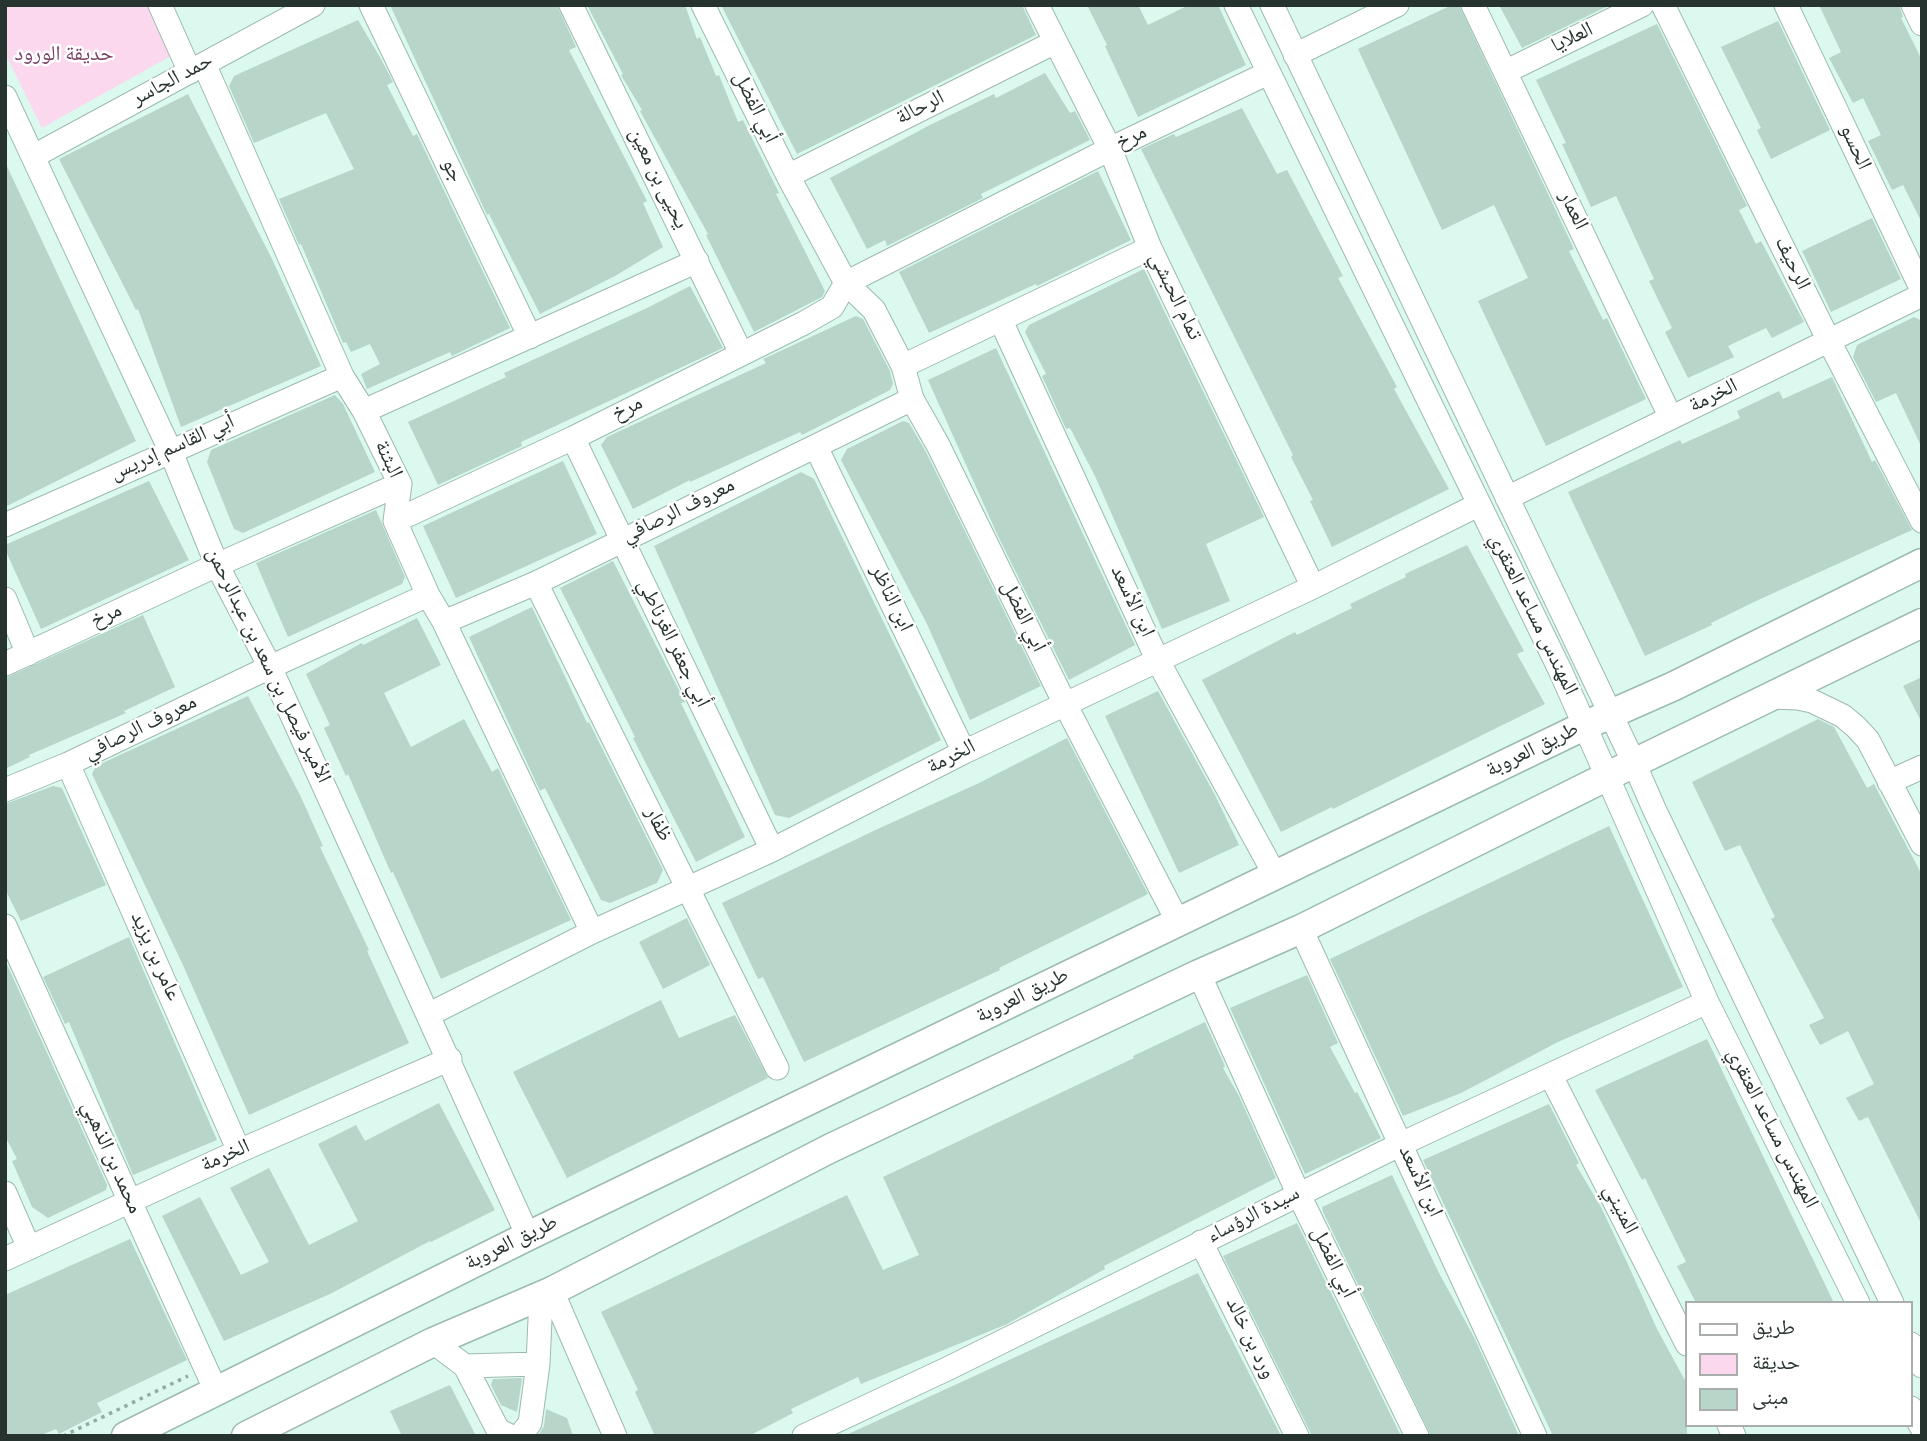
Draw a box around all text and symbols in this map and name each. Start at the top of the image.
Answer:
street label: العلايا [1548,18,1598,60]
park label: حديقة الورود [15,43,113,69]
street label: حمد الجاسر [128,49,218,113]
street label: أبي الفضل [726,68,782,148]
street label: الرحالة [893,86,949,132]
street label: مرخ [1112,121,1152,157]
street label: الحسو [1833,121,1875,175]
street label: يحيى بن معين [622,124,692,234]
street label: جو [435,155,467,187]
street label: العمار [1552,187,1592,235]
street label: الرحيف [1767,233,1815,295]
street label: تمام الحبشي [1142,249,1206,345]
street label: الخرمة [1686,374,1742,420]
street label: مرخ [608,392,648,428]
street label: أبي القاسم إدريس [107,410,239,488]
street label: البثنة [367,437,407,483]
street label: معروف الرصافي [619,474,739,550]
street label: المهندس مساعد العنقري [1482,530,1582,700]
street label: الأمير فيصل بن سعد بن عبدالرحمن [199,544,335,788]
street label: ابن الناظر [863,561,917,637]
street label: ابن الأسعد [1103,562,1159,642]
street label: أبي جعفر الغرناطي [630,576,714,712]
street label: أبي الفضل [994,577,1050,657]
street label: مرخ [87,599,127,635]
street label: معروف الرصافي [81,691,201,767]
street label: طريق العروبة [1483,718,1583,784]
street label: الخرمة [924,735,980,781]
street label: ظفار [638,804,676,846]
street label: عامر بن يزيد [123,909,185,1005]
street label: طريق العروبة [973,964,1073,1030]
street label: المهندس مساعد العنقري [1720,1045,1822,1213]
street label: محمد بن الذهبي [74,1098,146,1218]
street label: الخرمة [198,1135,254,1179]
street label: ابن الأسعد [1391,1142,1447,1222]
street label: المنيني [1596,1181,1642,1239]
street label: سيدة الرؤساء [1203,1182,1305,1250]
street label: طريق العروبة [462,1211,562,1277]
street label: أبي الفضل [1304,1223,1360,1303]
street label: ورد بن خالد [1218,1294,1280,1384]
legend [1686,1301,1913,1427]
text: طريق [1752,1315,1795,1342]
text: حديقة [1752,1350,1800,1377]
text: مبنى [1752,1385,1788,1412]

